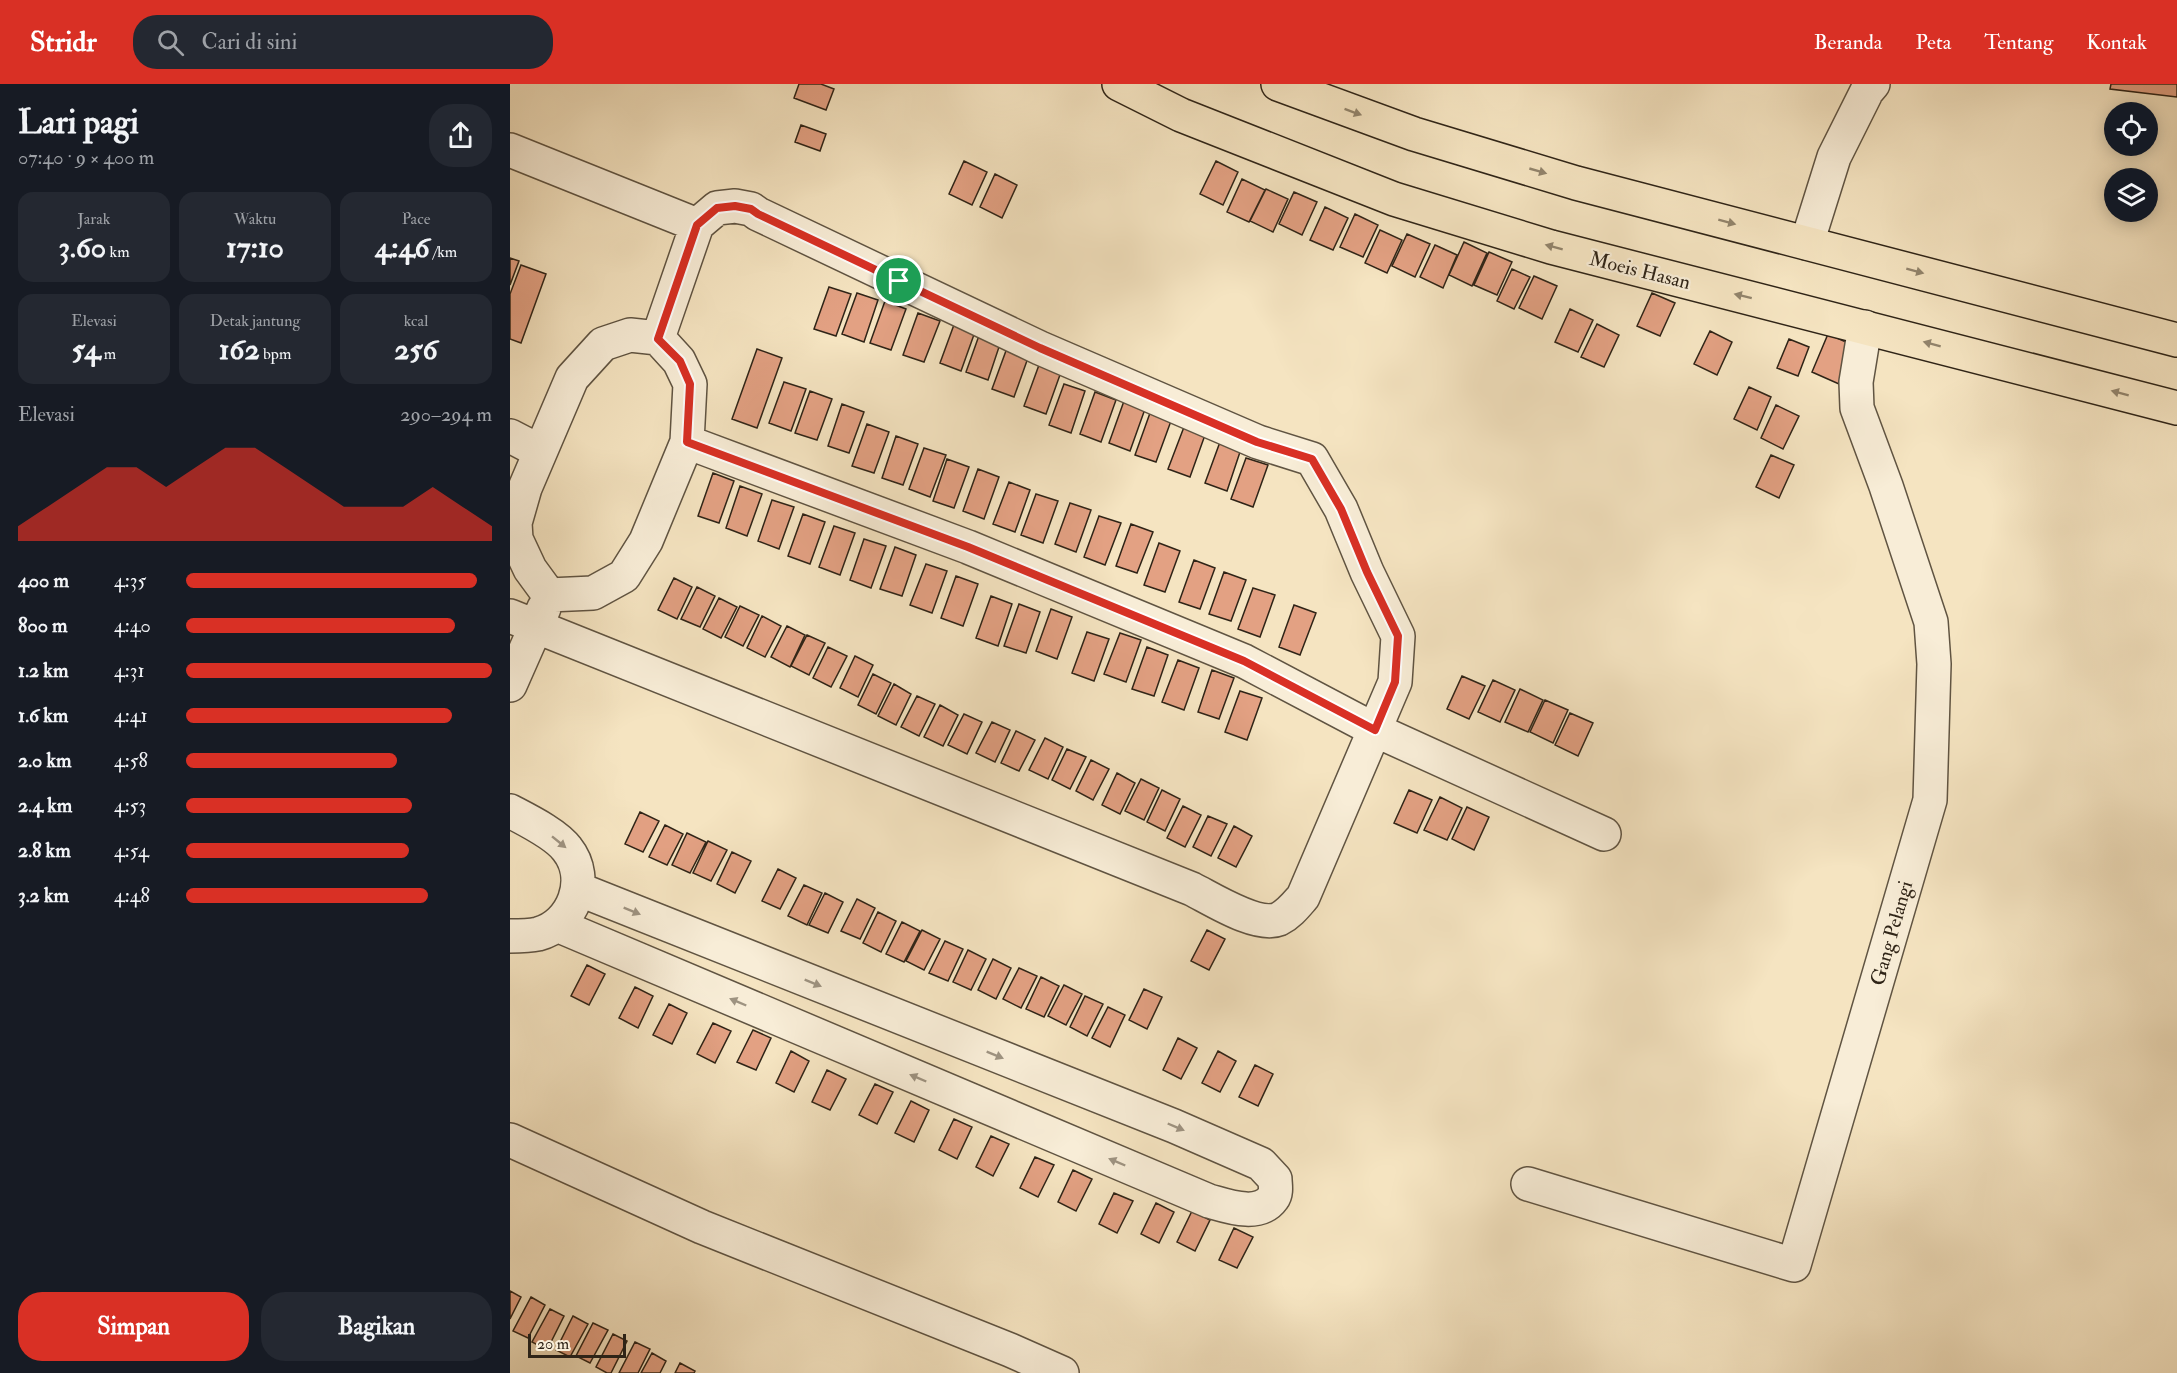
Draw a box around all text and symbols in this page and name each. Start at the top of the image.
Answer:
search box [133,15,553,69]
text: Stridr [30,25,97,60]
icon: search [154,26,187,59]
text: Cari di sini [202,28,297,56]
text: Beranda [1814,29,1882,56]
text: Peta [1915,29,1951,56]
text: Tentang [1984,29,2053,56]
text: Kontak [2086,29,2147,56]
text: Lari pagi [18,102,139,143]
map controls [2104,102,2158,222]
button: locate [2104,102,2158,156]
button: share [429,104,492,167]
one-way arrow [1344,107,1362,117]
text: 07:40 · 9 × 400 m [18,145,154,170]
one-way arrow [1529,167,1547,176]
button: layers [2104,168,2158,222]
text: Jarak [78,209,110,229]
text: Waktu [234,209,276,229]
text: Pace [402,209,430,229]
one-way arrow [1717,217,1736,227]
text: 3.60 [58,229,106,266]
text: 17:10 [226,229,284,266]
text: 4:46 [375,229,430,266]
text: km [106,242,130,262]
text: /km [430,242,457,262]
one-way arrow [1545,242,1563,252]
street label: Moeis Hasan [1587,246,1693,295]
pin [873,255,924,306]
icon: arrive [882,264,915,297]
one-way arrow [1906,267,1924,277]
one-way arrow [1734,290,1752,300]
text: Elevasi [71,311,117,331]
text: Detak jantung [210,311,300,331]
text: kcal [404,311,428,331]
text: 54 [72,331,100,368]
text: 162 [219,331,260,368]
text: 256 [394,331,438,368]
one-way arrow [1922,339,1940,348]
text: m [100,344,116,364]
text: bpm [260,344,291,364]
one-way arrow [2111,388,2129,397]
text: Elevasi [18,402,75,427]
text: 290–294 m [400,402,492,427]
text: 400 m [18,568,69,593]
text: 4:35 [114,568,146,593]
text: 800 m [18,613,68,638]
text: 4:40 [114,613,151,638]
text: 1.2 km [18,658,68,683]
text: 4:31 [114,658,145,683]
text: 1.6 km [18,703,68,728]
text: 4:41 [114,703,148,728]
text: 2.0 km [18,748,72,773]
text: 4:58 [114,748,148,773]
text: 2.4 km [18,793,72,818]
text: 4:53 [114,793,146,818]
one-way arrow [551,836,567,849]
text: 2.8 km [18,838,71,863]
text: 4:54 [114,838,149,863]
street label: Gang Pelangi [1865,878,1918,988]
text: 3.2 km [18,883,69,908]
text: 4:48 [114,883,150,908]
one-way arrow [623,906,641,916]
one-way arrow [805,978,823,988]
one-way arrow [729,997,747,1006]
one-way arrow [986,1050,1004,1060]
one-way arrow [909,1073,926,1082]
one-way arrow [1167,1122,1185,1132]
one-way arrow [1107,1157,1125,1167]
button: Simpan [18,1292,249,1361]
button: Bagikan [261,1292,492,1361]
scale bar [528,1331,626,1358]
text: 20 m [537,1334,569,1354]

